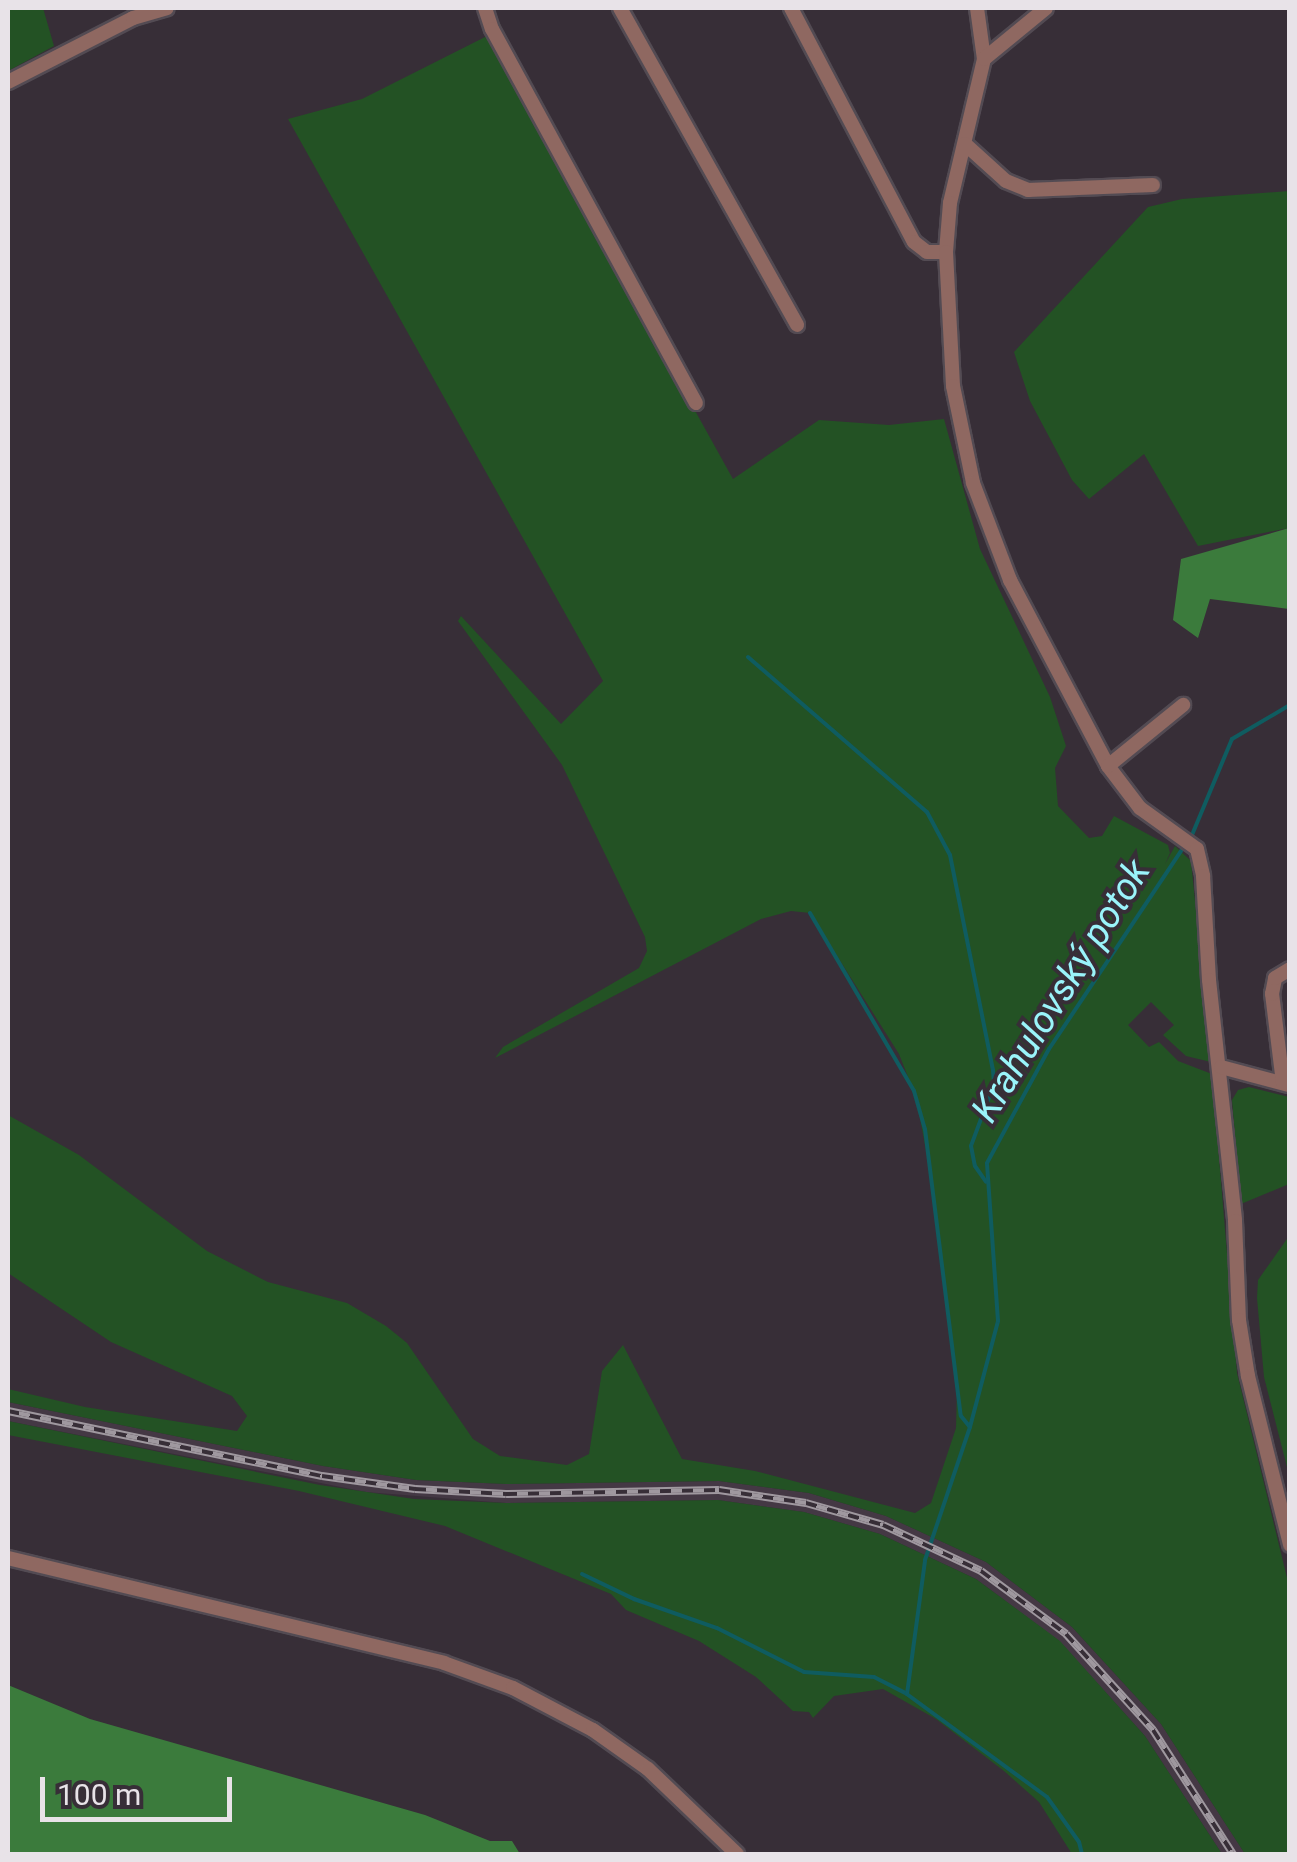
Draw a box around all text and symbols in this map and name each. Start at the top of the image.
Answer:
water label: Krahulovský potok [962,851,1160,1131]
scale bar [45,1757,238,1819]
text: 100 m [57,1777,141,1812]

